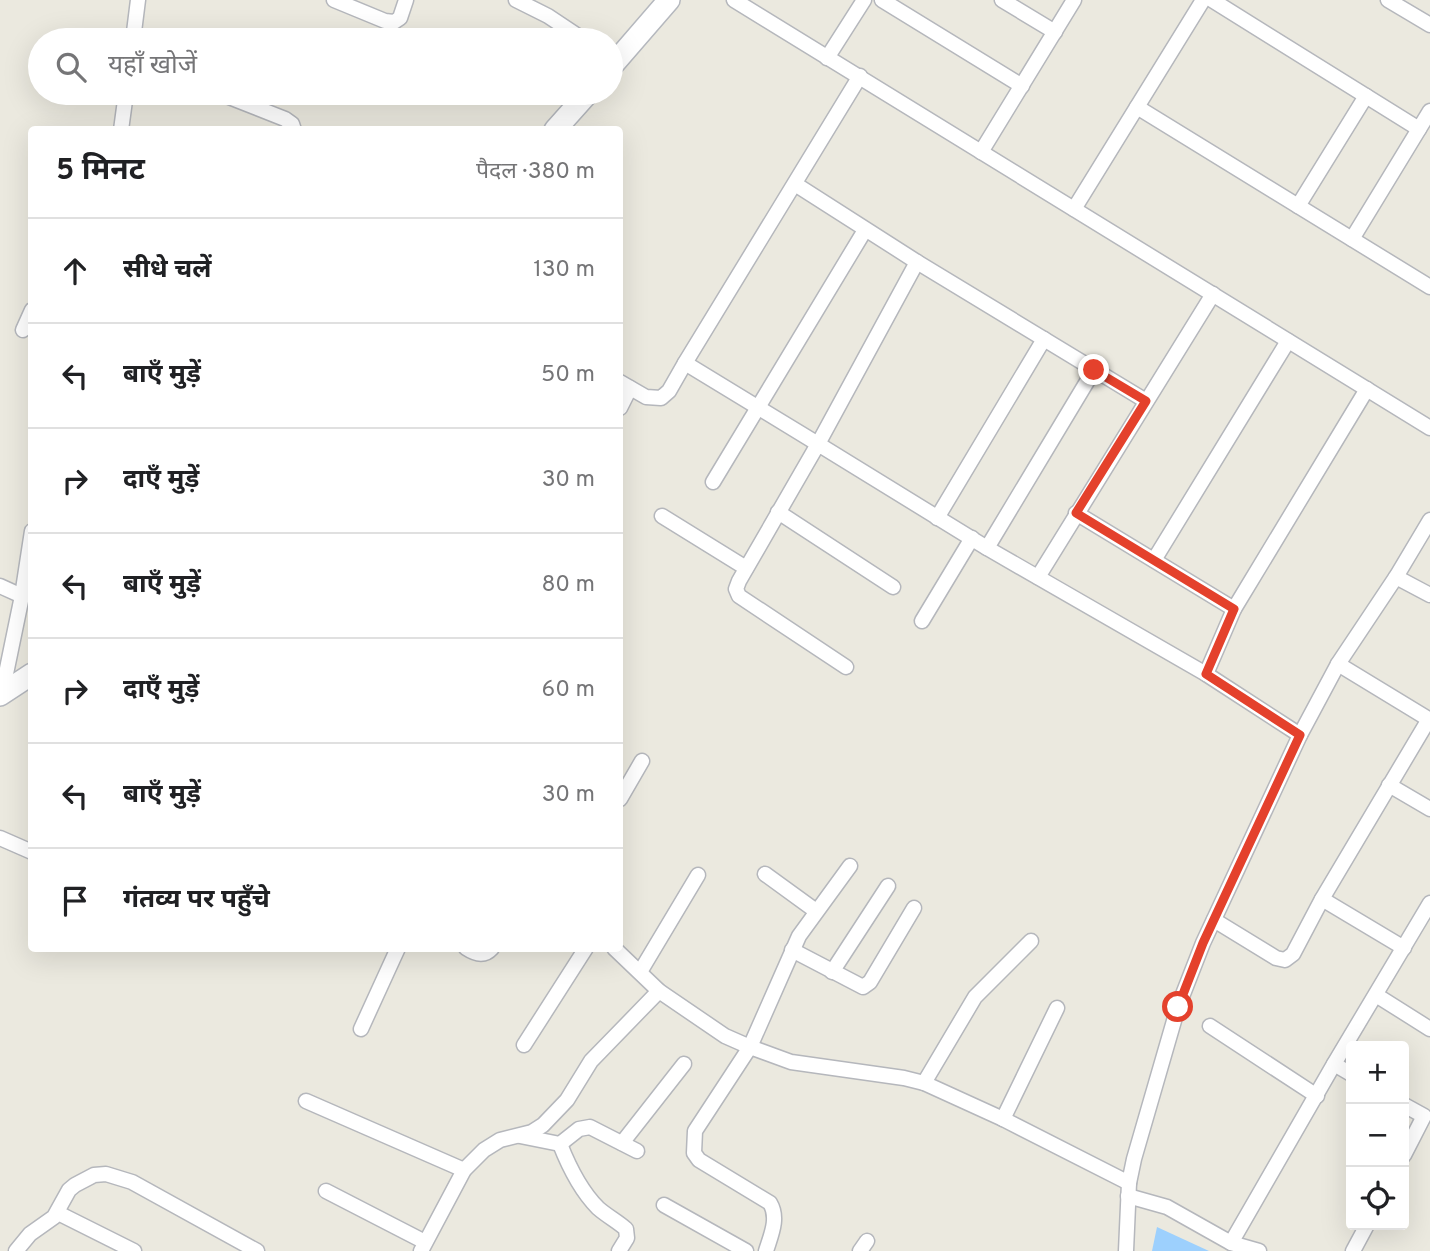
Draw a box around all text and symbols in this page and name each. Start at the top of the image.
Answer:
search box [28,28,623,105]
icon: search [52,48,90,86]
text: यहाँ खोजें [108,50,197,83]
text: 5 मिनट [56,153,145,190]
text: पैदल · 380 m [476,158,595,187]
icon: ahead [56,252,94,290]
text: सीधे चलें [123,254,211,287]
text: 130 m [533,256,595,285]
route end [1078,354,1109,385]
icon: left [56,357,94,395]
text: बाएँ मुड़ें [123,359,201,392]
text: 50 m [541,361,595,390]
icon: right [56,462,94,500]
text: दाएँ मुड़ें [123,464,199,497]
text: 30 m [542,466,595,495]
icon: left [56,567,94,605]
text: बाएँ मुड़ें [123,569,201,602]
text: 80 m [542,571,595,600]
icon: right [56,672,94,710]
text: दाएँ मुड़ें [123,674,199,707]
text: 60 m [542,676,595,705]
icon: left [56,777,94,815]
text: बाएँ मुड़ें [123,779,201,812]
text: 30 m [542,781,595,810]
icon: arrive [56,882,94,920]
text: गंतव्य पर पहुँचे [123,884,270,917]
route start [1162,991,1193,1022]
map controls [1346,1041,1409,1230]
button: + [1346,1041,1409,1104]
button: − [1346,1104,1409,1167]
button: locate [1346,1167,1409,1230]

